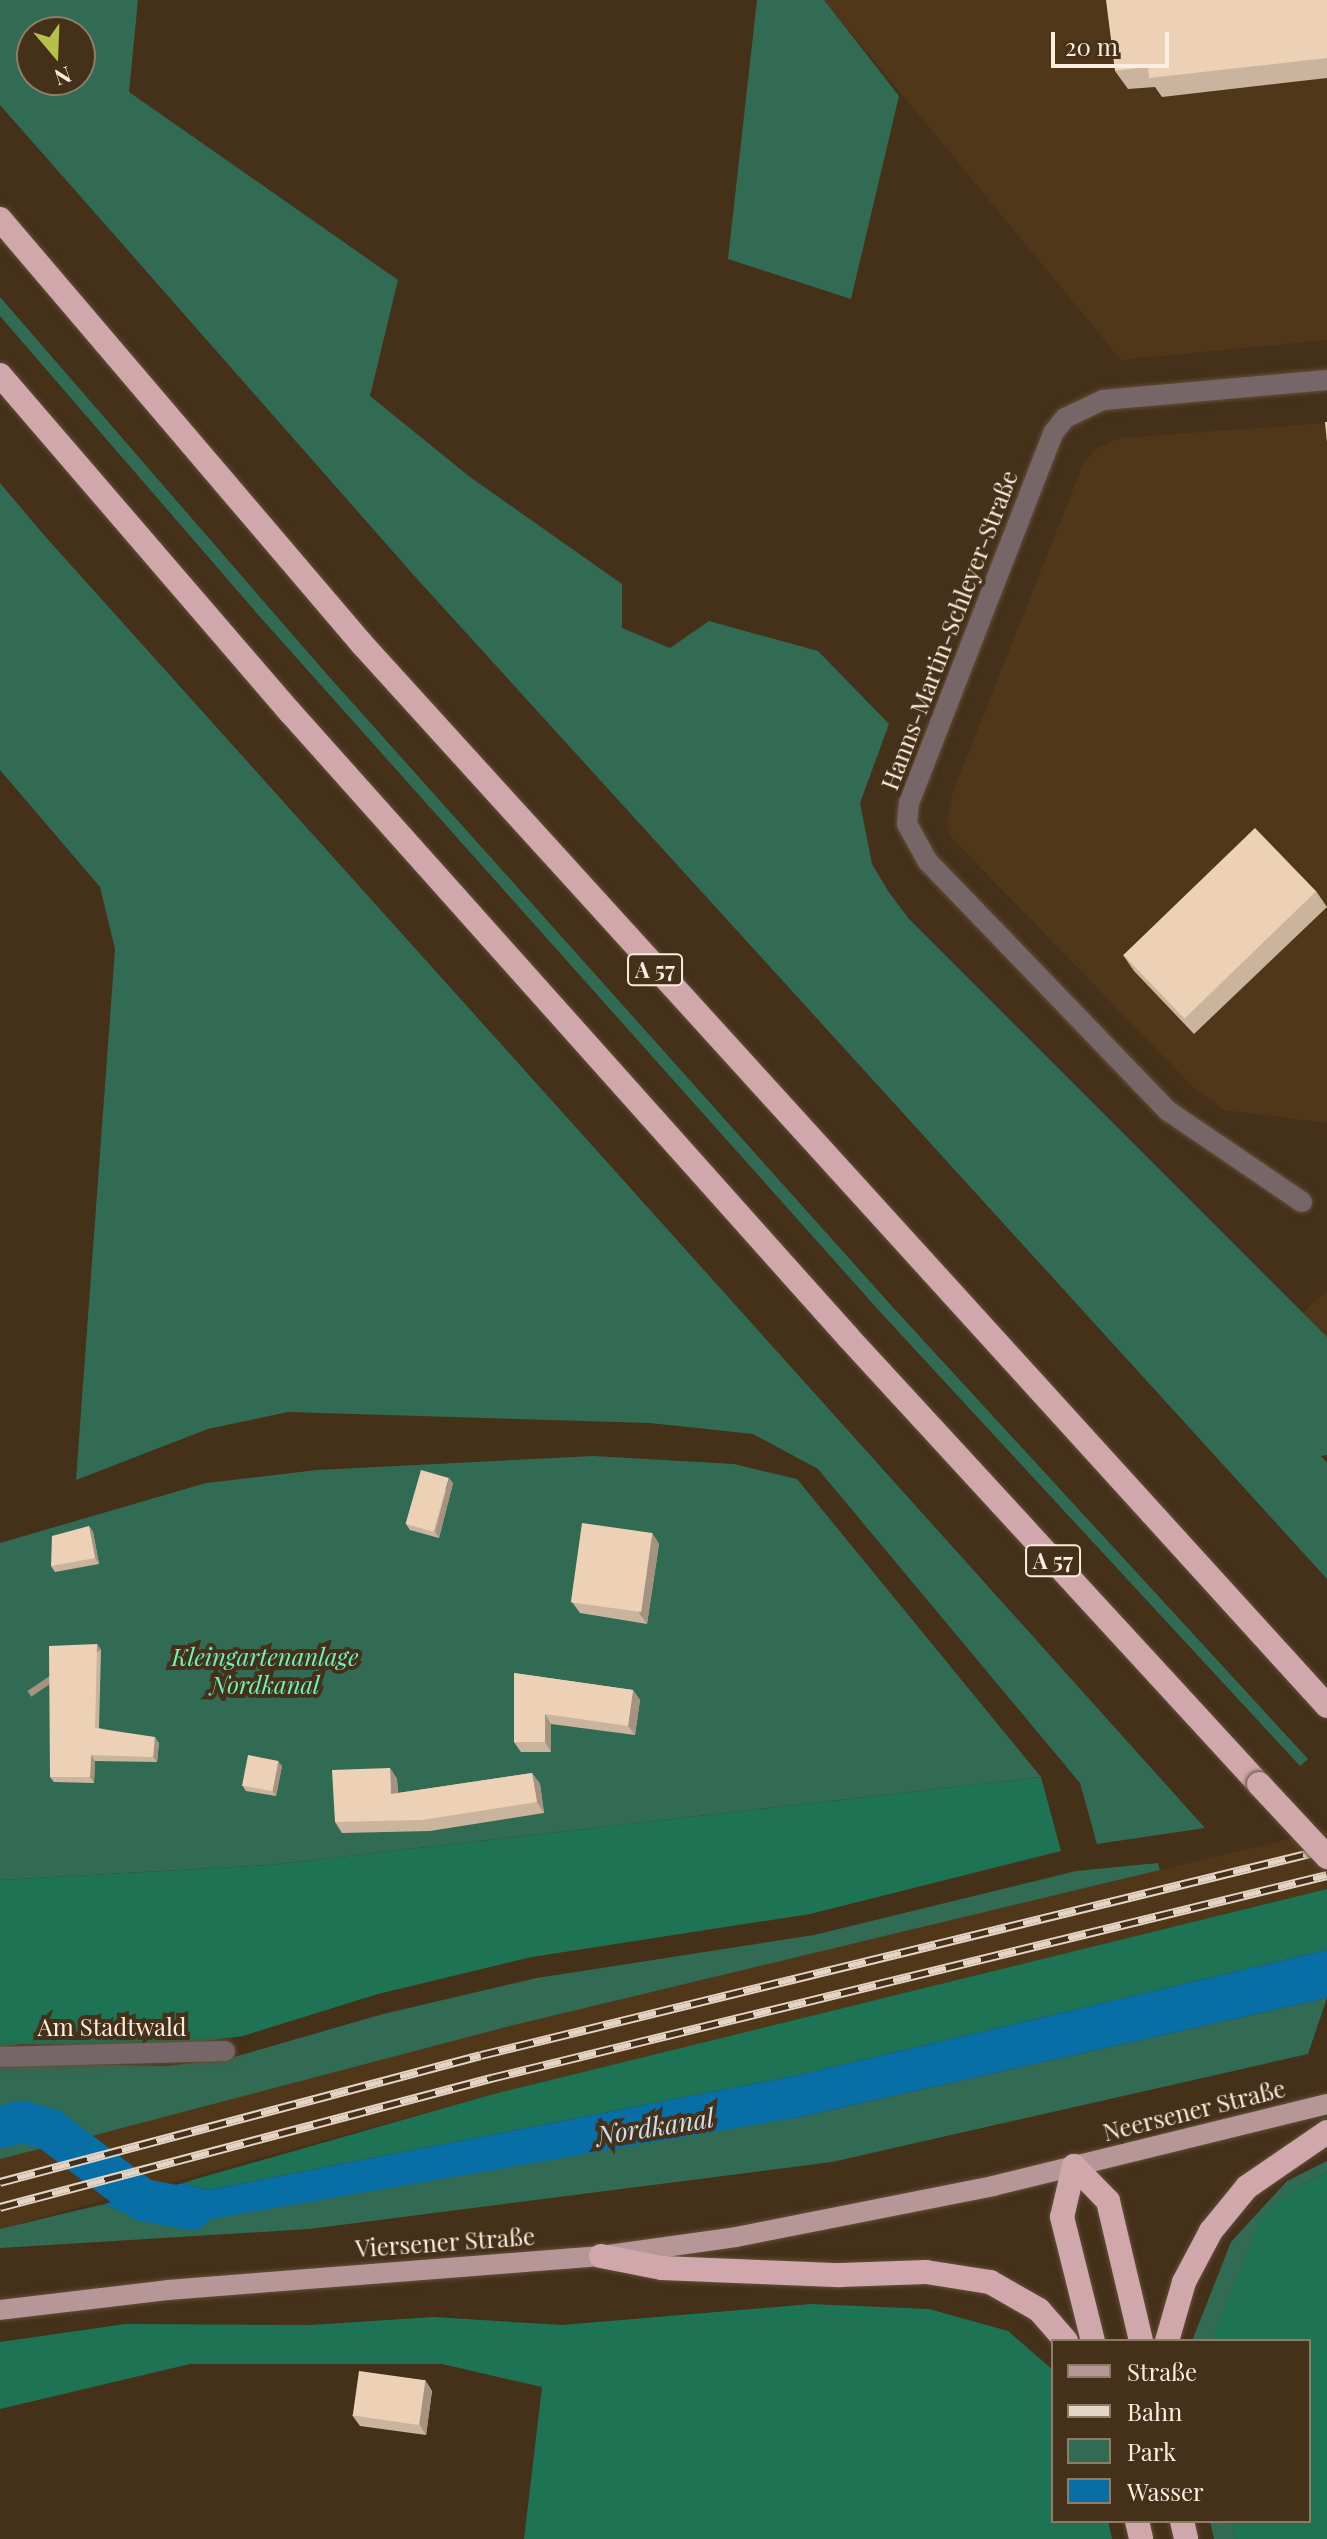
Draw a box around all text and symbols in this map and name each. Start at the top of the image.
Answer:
north arrow [16,16,96,96]
scale bar [1055,16,1173,66]
text: 20 m [1065,30,1118,62]
text: N [51,60,76,94]
street label: Hanns-Martin-Schleyer-Straße [875,466,1023,794]
road number: A 57 [627,952,683,988]
road number: A 57 [1025,1543,1081,1579]
park label: Kleingartenanlage Nordkanal [172,1643,358,1699]
street label: Am Stadtwald [37,2013,187,2041]
street label: Neersener Straße [1099,2073,1289,2147]
water label: Nordkanal [594,2101,716,2151]
street label: Viersener Straße [354,2221,536,2263]
legend [1051,2339,1311,2523]
text: Straße [1127,2355,1197,2387]
text: Bahn [1127,2395,1182,2427]
text: Park [1127,2435,1176,2467]
text: Wasser [1127,2475,1204,2507]

